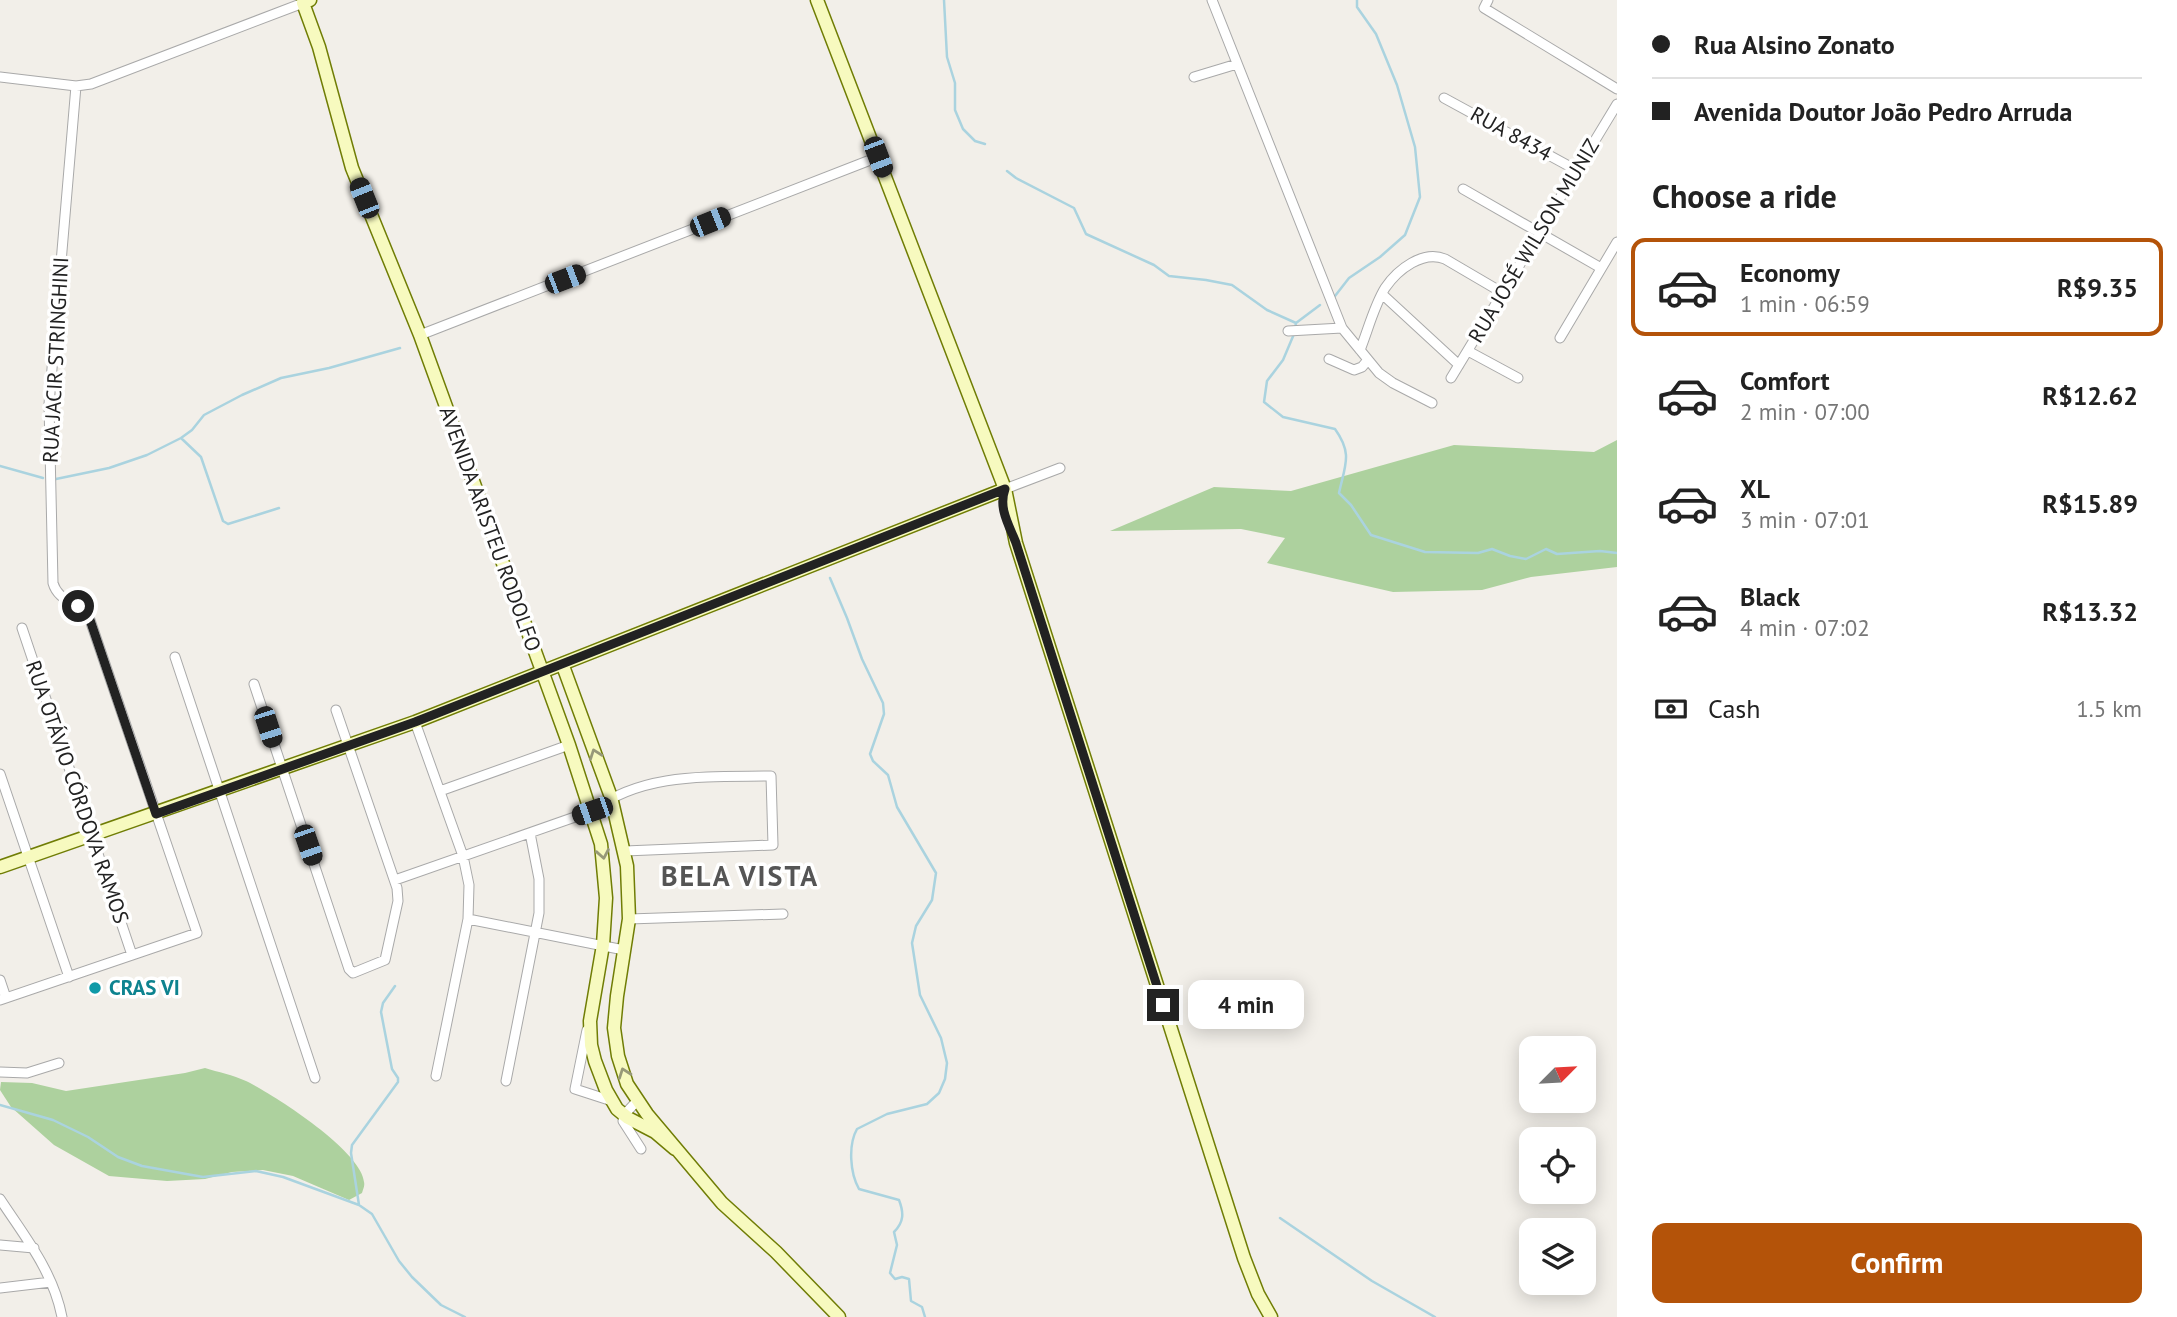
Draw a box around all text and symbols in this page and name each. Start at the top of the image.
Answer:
text: Rua Alsino Zonato [1694,28,1895,61]
text: Avenida Doutor João Pedro Arruda [1694,95,2073,128]
street label: RUA 8434 [1466,100,1557,167]
car [861,134,896,180]
street label: RUA JOSÉ WILSON MUNIZ [1462,134,1605,348]
car [347,175,382,221]
text: Choose a ride [1652,175,1837,217]
car [687,204,734,240]
street label: RUA JACIR STRINGHINI [37,256,74,464]
icon: car [1656,256,1719,319]
text: Economy [1740,256,1840,289]
car [542,262,589,296]
text: R$9.35 [2057,271,2138,304]
text: 1 min · 06:59 [1740,289,1870,318]
icon: car [1656,364,1719,427]
text: Comfort [1740,364,1830,397]
text: R$12.62 [2042,379,2138,412]
text: 2 min · 07:00 [1740,397,1870,426]
street label: AVENIDA ARISTEU RODOLFO [434,403,547,655]
icon: car [1656,472,1719,535]
text: XL [1740,472,1770,505]
text: R$15.89 [2042,487,2138,520]
text: 3 min · 07:01 [1740,505,1870,534]
icon: car [1656,580,1719,643]
text: Black [1740,580,1800,613]
route start [62,590,94,622]
text: R$13.32 [2042,595,2138,628]
text: 4 min · 07:02 [1740,613,1870,642]
street label: RUA OTÁVIO CÓRDOVA RAMOS [20,657,135,927]
icon: cash [1652,690,1690,728]
text: Cash [1708,692,1760,725]
text: 1.5 km [2076,694,2142,723]
car [252,704,285,750]
one-way arrow [589,749,603,761]
car [569,794,616,828]
car [292,822,325,868]
one-way arrow [595,848,610,860]
district label: BELA VISTA [661,857,819,894]
place label: CRAS VI [109,974,180,1001]
marker: CRAS VI [87,980,103,996]
callout: 4 min [1188,981,1303,1030]
route end [1147,989,1179,1021]
text: 4 min [1218,990,1274,1019]
north arrow [1519,1036,1596,1113]
map controls [1519,1036,1596,1295]
one-way arrow [618,1067,632,1079]
button: locate [1519,1127,1596,1204]
button: layers [1519,1218,1596,1295]
button: Confirm [1652,1223,2142,1303]

